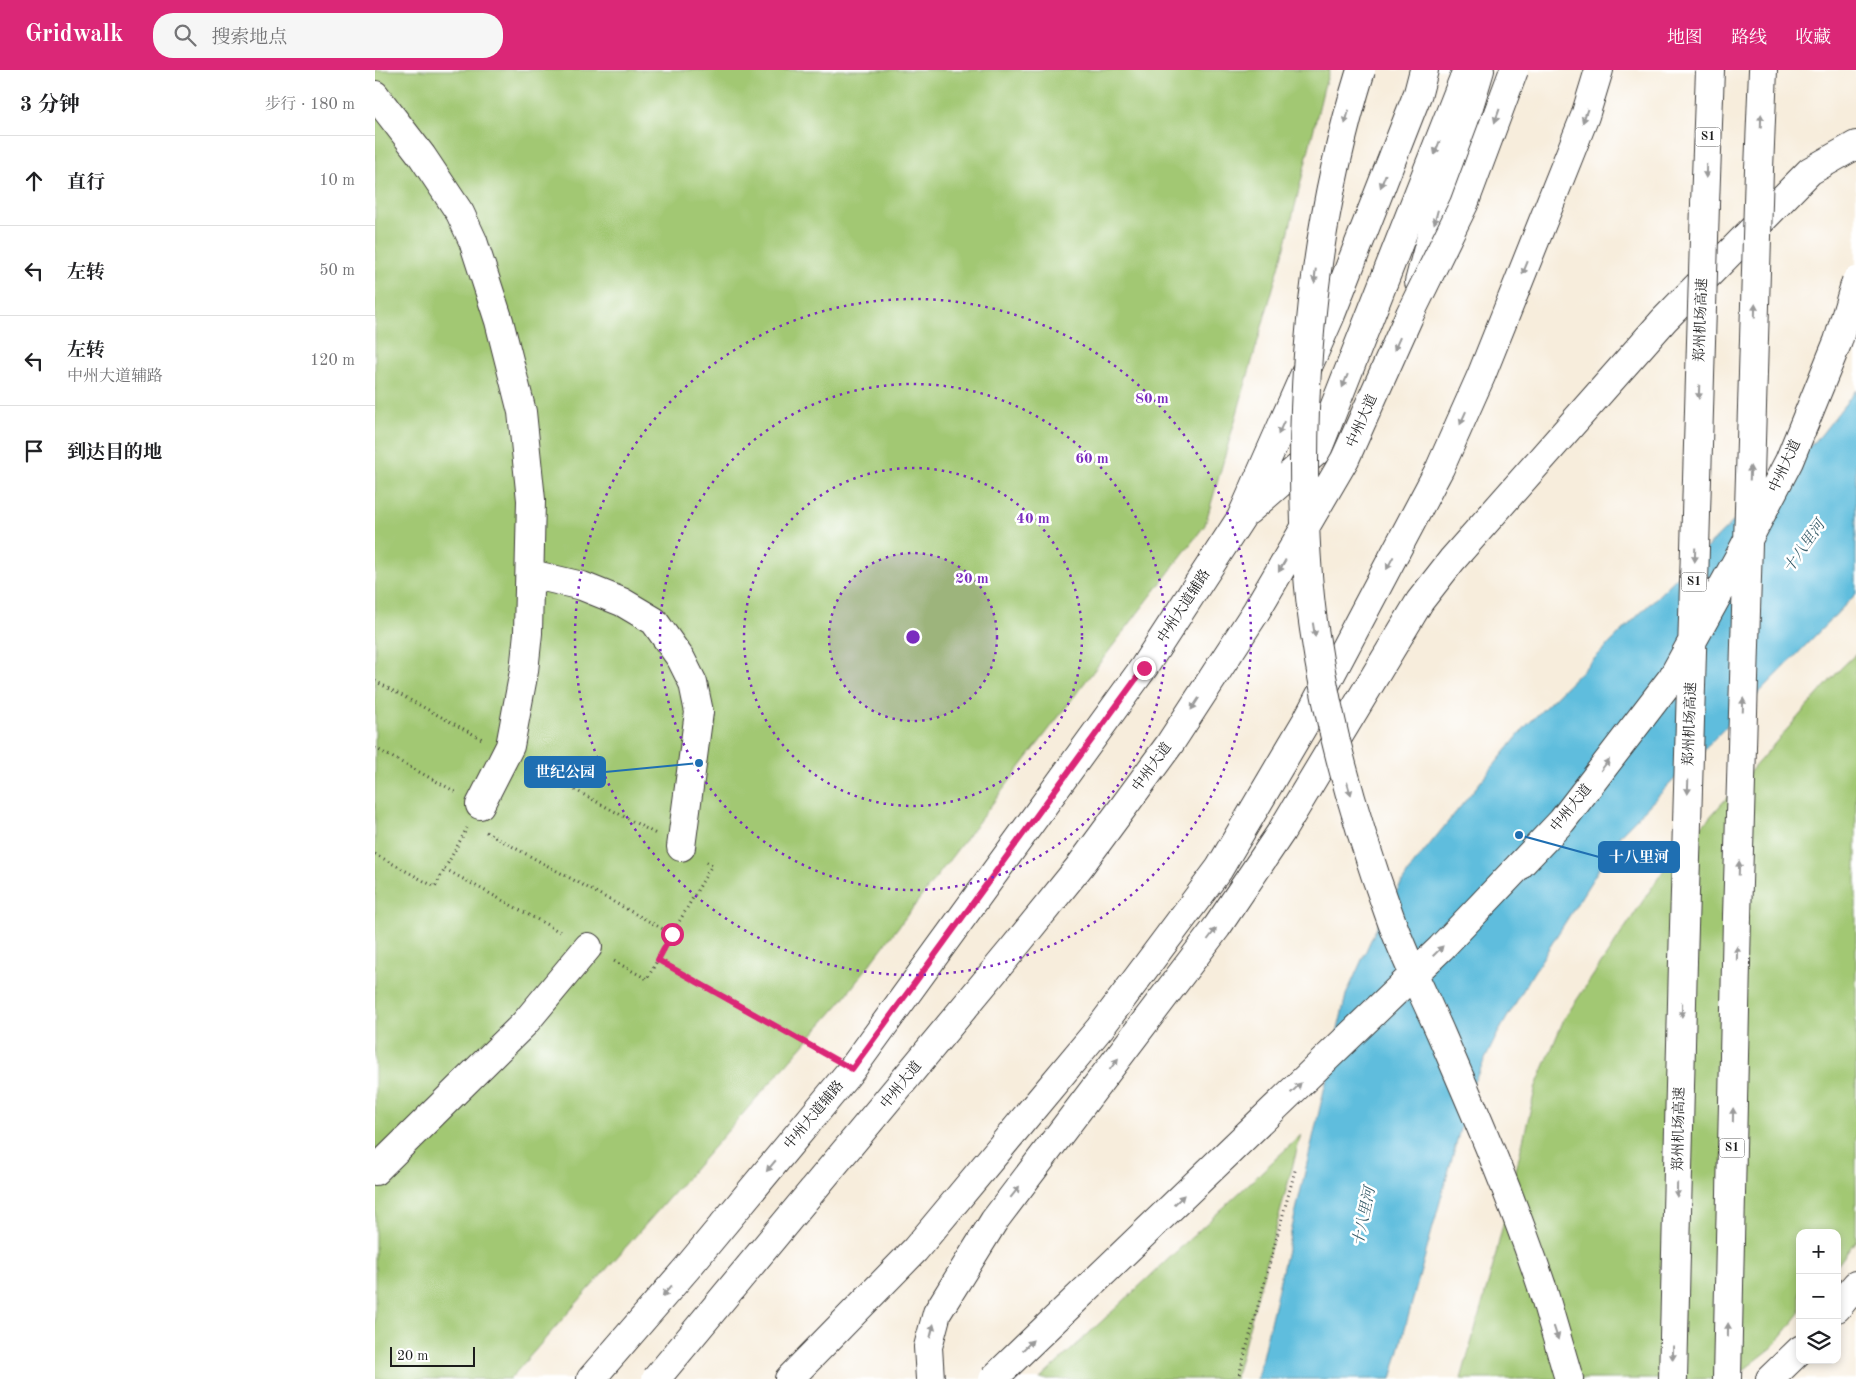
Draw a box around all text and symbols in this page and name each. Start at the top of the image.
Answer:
search box [153,13,503,58]
icon: search [171,21,199,49]
text: Gridwalk [25,23,123,47]
text: 搜索地点 [211,29,287,48]
text: 地图 [1667,29,1703,47]
text: 路线 [1731,29,1767,47]
text: 收藏 [1795,29,1831,47]
text: 3 分钟 [20,95,80,116]
text: 步行 · 180 m [265,97,355,113]
one-way arrow [1342,109,1350,124]
one-way arrow [1493,109,1501,124]
one-way arrow [1580,109,1588,124]
one-way arrow [1757,112,1765,128]
road number: S1 [1695,128,1721,146]
one-way arrow [1433,141,1441,156]
one-way arrow [1702,163,1710,179]
icon: ahead [20,167,48,195]
text: 10 m [319,173,355,189]
text: 直行 [67,174,105,193]
one-way arrow [1379,174,1387,189]
one-way arrow [1432,210,1440,225]
icon: left [20,257,48,285]
one-way arrow [1520,260,1528,275]
text: 50 m [319,263,355,279]
text: 左转 [67,264,105,283]
one-way arrow [1311,268,1319,284]
street label: 郑州机场高速 [1692,278,1709,362]
one-way arrow [1751,302,1759,318]
one-way arrow [1392,337,1400,351]
text: 左转 [67,342,105,361]
icon: left [20,347,48,375]
text: 120 m [310,353,355,369]
text: 中州大道辅路 [67,369,163,385]
one-way arrow [1341,374,1349,388]
one-way arrow [1695,384,1703,400]
text: 80 m [1135,392,1169,407]
street label: 中州大道 [1343,392,1380,449]
one-way arrow [1458,411,1466,425]
one-way arrow [1276,421,1284,435]
icon: arrive [20,437,48,465]
street label: 中州大道 [1766,437,1803,494]
text: 到达目的地 [67,444,162,463]
text: 60 m [1075,452,1109,467]
one-way arrow [1746,465,1754,481]
text: 40 m [1016,512,1050,527]
water label: 十八里河 [1780,515,1830,576]
one-way arrow [1690,547,1698,563]
one-way arrow [1386,556,1394,570]
one-way arrow [1277,560,1286,573]
street label: 中州大道辅路 [1154,566,1213,645]
text: 20 m [955,572,989,587]
road number: S1 [1681,572,1707,592]
one-way arrow [1311,622,1319,638]
centre of rings [904,628,922,646]
route end [1133,657,1156,680]
street label: 郑州机场高速 [1681,682,1698,766]
one-way arrow [1191,697,1200,710]
one-way arrow [1740,697,1748,713]
street label: 中州大道 [1129,740,1174,794]
callout: 世纪公园 [525,757,605,787]
one-way arrow [1600,758,1610,772]
text: 世纪公园 [535,764,595,781]
one-way arrow [1684,779,1692,795]
one-way arrow [1346,781,1354,796]
street label: 中州大道 [1547,781,1594,834]
callout: 十八里河 [1599,842,1679,872]
text: 十八里河 [1609,848,1669,866]
one-way arrow [1735,860,1743,876]
route start [661,923,684,946]
one-way arrow [1207,928,1218,941]
one-way arrow [1432,945,1444,957]
one-way arrow [1733,945,1741,961]
one-way arrow [1677,1002,1685,1018]
one-way arrow [1109,1057,1120,1070]
street label: 中州大道 [877,1058,924,1111]
street label: 中州大道辅路 [781,1078,846,1152]
one-way arrow [1290,1082,1302,1094]
street label: 郑州机场高速 [1670,1087,1687,1171]
one-way arrow [1729,1107,1737,1123]
road number: S1 [1719,1138,1745,1158]
one-way arrow [766,1159,777,1172]
one-way arrow [1673,1182,1681,1198]
water label: 十八里河 [1349,1183,1379,1248]
one-way arrow [1010,1186,1021,1199]
one-way arrow [1172,1194,1184,1206]
map controls [1796,1229,1841,1364]
button: + [1796,1229,1841,1274]
button: − [1796,1274,1841,1319]
one-way arrow [662,1284,673,1297]
button: layers [1796,1319,1841,1364]
one-way arrow [1724,1322,1732,1338]
one-way arrow [928,1323,936,1338]
one-way arrow [1553,1326,1561,1341]
one-way arrow [1022,1339,1034,1351]
scale bar [390,1344,475,1367]
one-way arrow [1669,1345,1677,1361]
text: 20 m [397,1349,428,1363]

